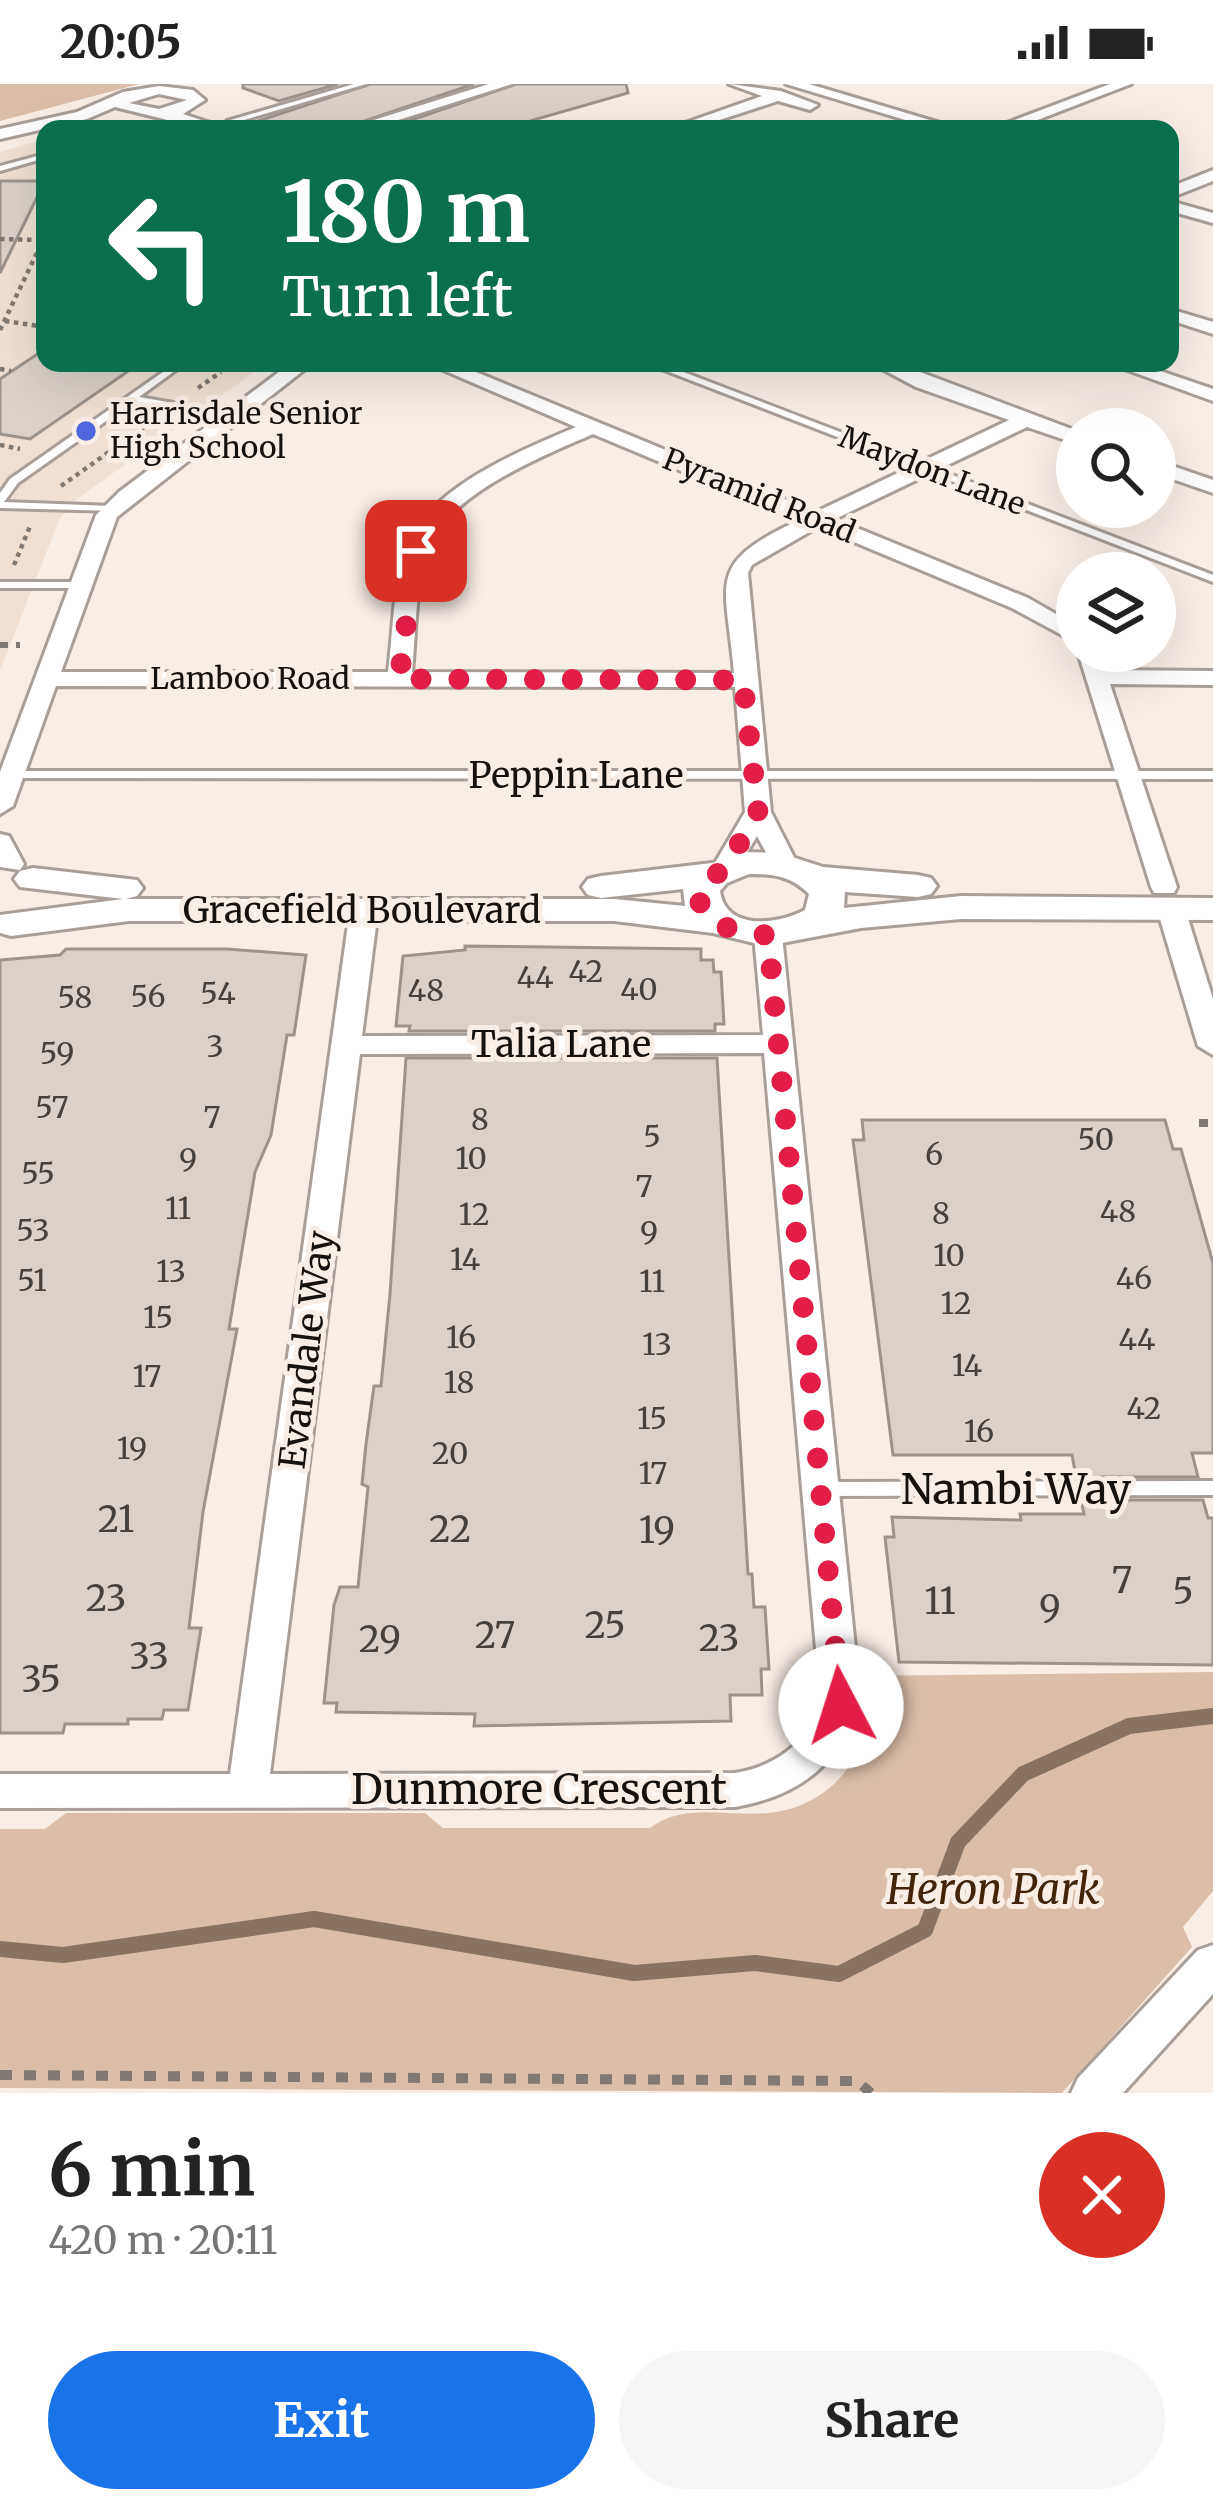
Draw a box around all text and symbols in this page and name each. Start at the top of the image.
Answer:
text: 20:05 [60,14,182,70]
text: 180 m [282,159,530,265]
icon: left [84,168,240,324]
text: Turn left [282,263,513,331]
place label: Harrisdale Senior High School [110,394,362,466]
map controls [1056,408,1176,672]
button: search [1056,408,1176,528]
street label: Maydon Lane [834,417,1031,523]
marker: Harrisdale Senior High School [73,418,99,444]
street label: Pyramid Road [658,439,861,551]
pin [365,500,467,602]
icon: arrive [383,518,449,584]
button: layers [1056,552,1176,672]
street label: Lamboo Road [150,659,350,697]
street label: Peppin Lane [469,753,683,798]
street label: Gracefield Boulevard [183,888,541,933]
house number: 42 [569,952,603,990]
house number: 44 [517,958,553,996]
house number: 40 [620,970,658,1008]
house number: 48 [408,971,444,1009]
house number: 54 [200,974,236,1012]
house number: 56 [130,977,166,1015]
house number: 58 [58,978,92,1016]
street label: Talia Lane [471,1022,651,1067]
house number: 3 [206,1027,224,1065]
house number: 59 [40,1034,74,1072]
house number: 57 [35,1088,69,1126]
house number: 7 [203,1098,221,1136]
house number: 8 [471,1100,489,1138]
house number: 5 [643,1117,661,1155]
house number: 50 [1078,1120,1114,1158]
house number: 6 [925,1135,943,1173]
house number: 10 [455,1139,487,1177]
house number: 9 [179,1140,197,1178]
house number: 55 [21,1154,55,1192]
house number: 7 [635,1167,653,1205]
house number: 11 [165,1189,191,1227]
house number: 48 [1100,1192,1136,1230]
house number: 8 [932,1194,950,1232]
house number: 12 [458,1195,490,1233]
house number: 53 [16,1211,50,1249]
house number: 9 [640,1213,658,1251]
street label: Evandale Way [270,1228,343,1472]
house number: 10 [933,1236,965,1274]
house number: 14 [450,1240,480,1278]
house number: 13 [156,1252,186,1290]
house number: 46 [1116,1259,1152,1297]
house number: 51 [17,1261,47,1299]
house number: 11 [639,1262,665,1300]
house number: 12 [940,1284,972,1322]
house number: 15 [143,1298,173,1336]
house number: 16 [446,1318,476,1356]
house number: 44 [1119,1320,1155,1358]
house number: 13 [642,1325,672,1363]
house number: 14 [952,1346,982,1384]
house number: 17 [133,1357,161,1395]
house number: 18 [444,1363,474,1401]
house number: 42 [1127,1389,1161,1427]
house number: 15 [637,1399,667,1437]
house number: 16 [964,1412,994,1450]
house number: 19 [117,1429,147,1467]
house number: 20 [432,1434,468,1472]
house number: 17 [639,1454,667,1492]
street label: Nambi Way [901,1463,1132,1515]
house number: 21 [98,1497,134,1542]
house number: 22 [429,1507,471,1552]
house number: 19 [639,1508,675,1553]
house number: 7 [1112,1558,1132,1603]
house number: 5 [1172,1569,1194,1614]
house number: 23 [86,1576,126,1621]
house number: 11 [924,1579,956,1624]
house number: 9 [1039,1586,1061,1631]
house number: 25 [584,1603,626,1648]
house number: 27 [475,1613,515,1658]
house number: 23 [699,1616,739,1661]
house number: 29 [359,1617,401,1662]
house number: 33 [129,1634,169,1679]
position arrow [778,1643,904,1769]
house number: 35 [21,1657,61,1702]
street label: Dunmore Crescent [351,1763,727,1815]
park label: Heron Park [885,1863,1100,1915]
text: 6 min [48,2125,255,2216]
button: close [1039,2132,1165,2258]
text: 420 m · 20:11 [48,2216,277,2265]
button: Exit [48,2351,595,2489]
button: Share [619,2351,1165,2489]

